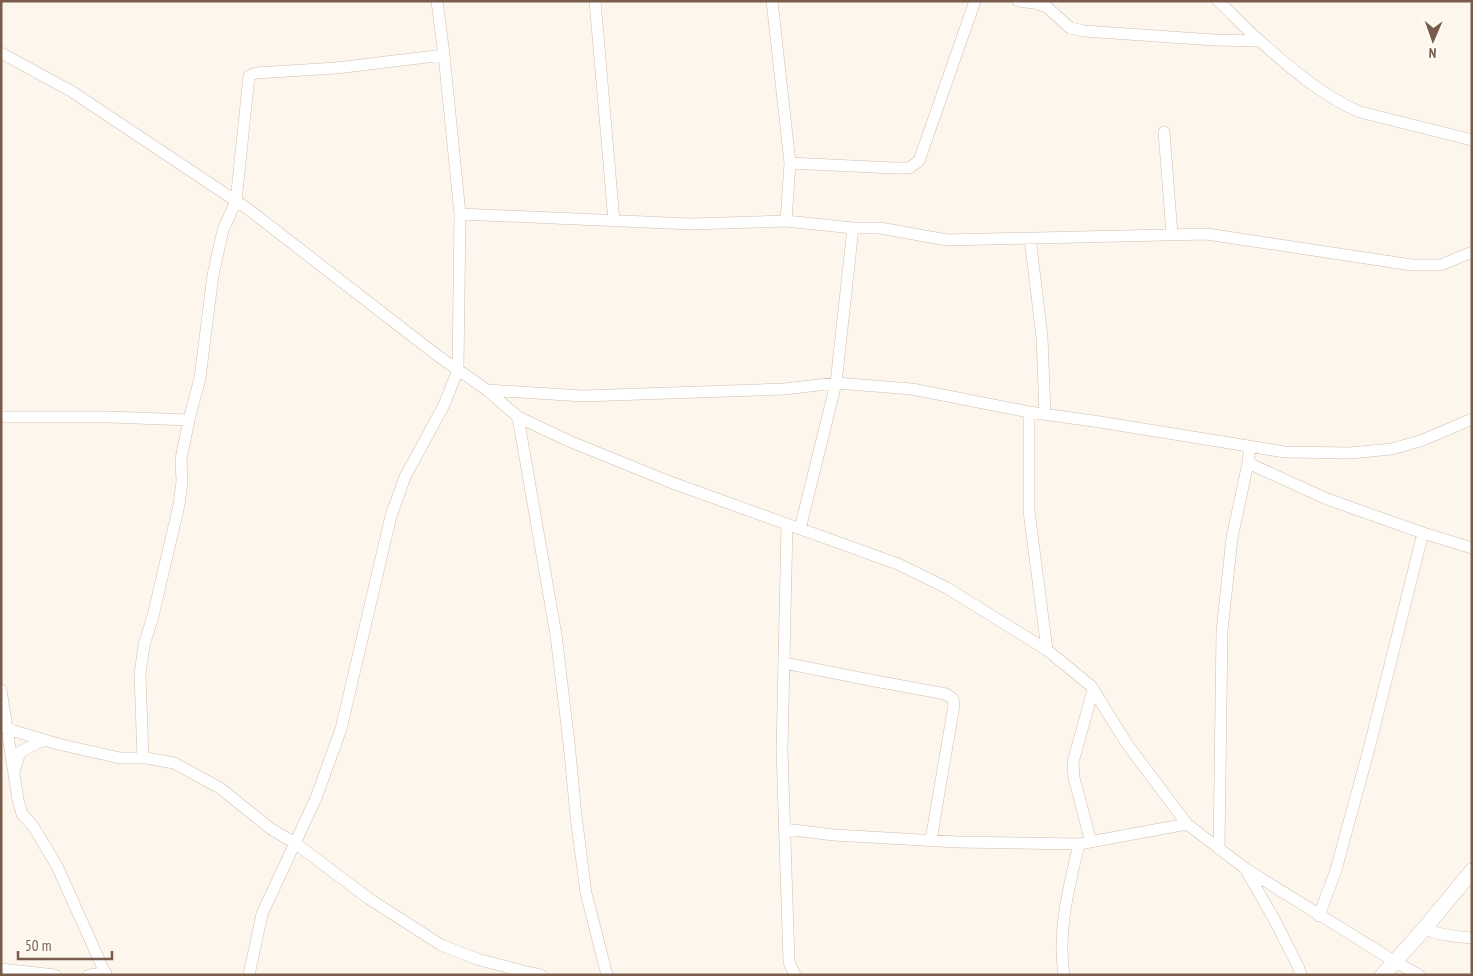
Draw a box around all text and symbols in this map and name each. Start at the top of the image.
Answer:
north arrow [1408,15,1458,65]
text: N [1428,44,1437,62]
scale bar [18,928,111,960]
text: 50 m [25,936,51,955]

